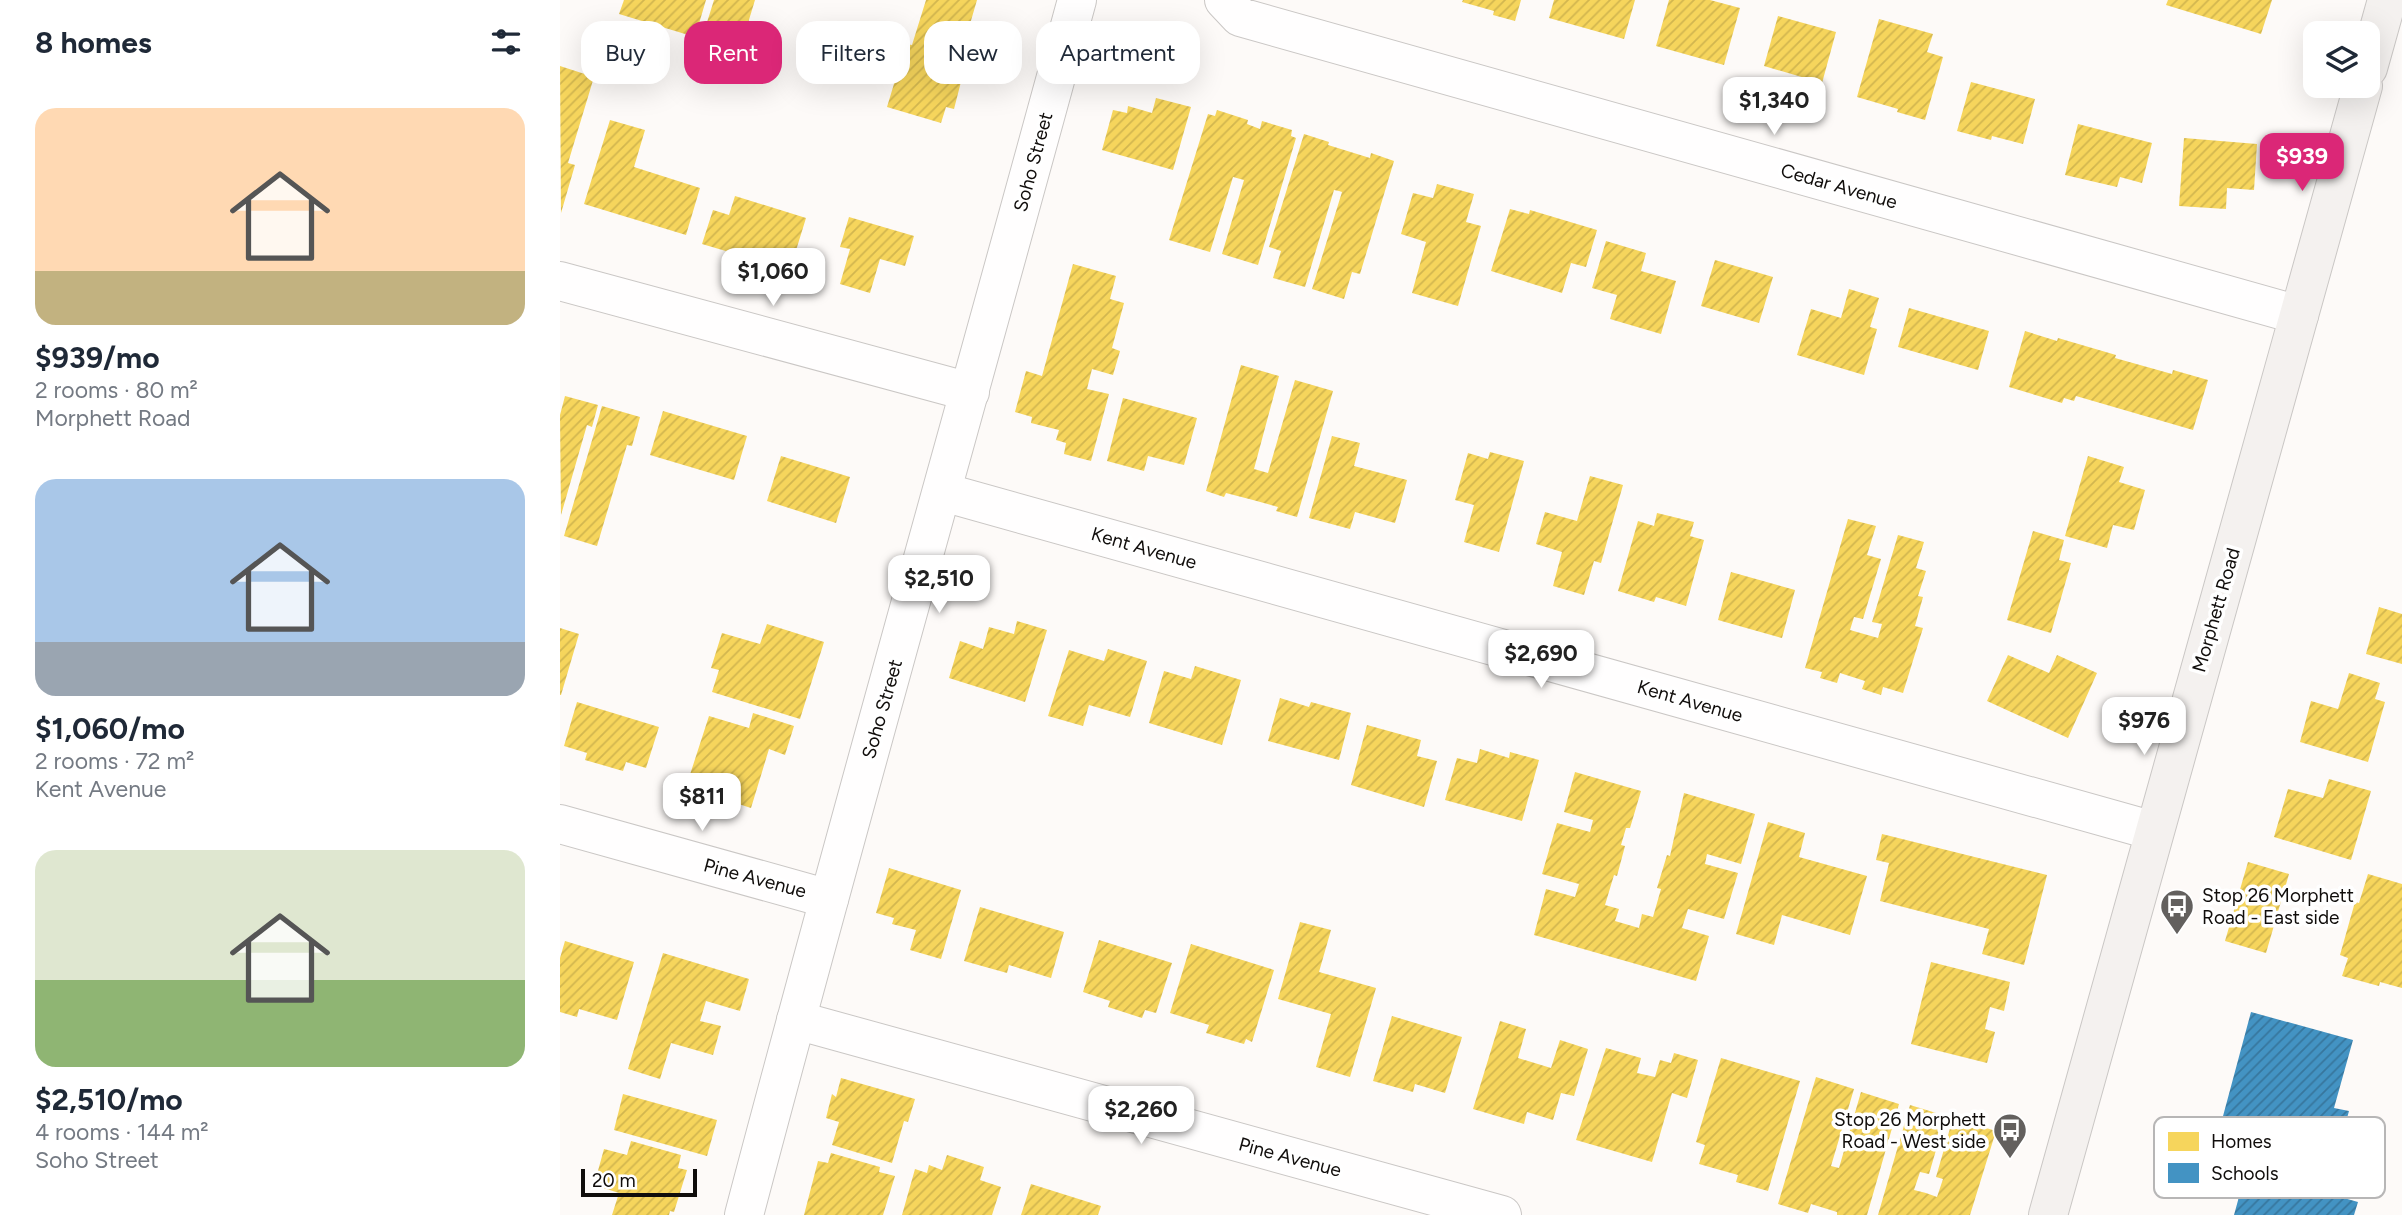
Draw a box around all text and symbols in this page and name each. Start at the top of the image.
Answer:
chip: Buy [581,21,670,84]
chip: Rent [684,21,782,84]
chip: Filters [796,21,910,84]
chip: New [924,21,1022,84]
chip: Apartment [1036,21,1200,84]
map controls [2303,21,2380,98]
button: layers [2303,21,2380,98]
icon: filters [487,23,525,61]
text: 8 homes [35,24,152,61]
pin: $1,340 [1717,78,1831,137]
text: $1,340 [1739,86,1809,114]
street label: Soho Street [1009,110,1057,214]
pin: $939 [2261,134,2343,193]
text: $939 [2276,142,2328,170]
icon: home [217,153,343,279]
street label: Cedar Avenue [1778,158,1900,214]
pin: $1,060 [716,248,830,308]
text: $1,060 [737,257,809,285]
text: $939/mo [35,339,160,376]
text: 2 rooms · 80 m² [35,376,198,404]
text: Morphett Road [35,404,191,432]
street label: Kent Avenue [1089,522,1199,574]
icon: home [217,524,343,650]
street label: Morphett Road [2187,545,2245,675]
pin: $2,510 [882,556,996,615]
text: $2,510 [904,564,974,592]
pin: $2,690 [1484,630,1598,690]
text: $2,690 [1504,639,1578,667]
street label: Soho Street [857,657,907,761]
street label: Kent Avenue [1635,675,1745,727]
pin: $976 [2103,698,2185,757]
text: $976 [2118,706,2170,734]
text: $1,060/mo [35,710,185,747]
text: 2 rooms · 72 m² [35,747,194,775]
pin: $811 [661,774,743,833]
text: Kent Avenue [35,775,166,803]
text: $811 [679,782,725,810]
street label: Pine Avenue [701,853,809,903]
place label: Stop 26 Morphett Road - East side [2202,884,2354,929]
bus stop icon: Stop 26 Morphett Road - East side [2158,887,2196,936]
icon: home [217,895,343,1021]
text: $2,510/mo [35,1081,183,1118]
pin: $2,260 [1084,1086,1198,1146]
text: $2,260 [1104,1095,1178,1123]
place label: Stop 26 Morphett Road - West side [1834,1108,1986,1153]
bus stop icon: Stop 26 Morphett Road - West side [1991,1111,2029,1160]
legend [2154,1117,2385,1198]
text: 4 rooms · 144 m² [35,1118,209,1146]
text: Homes [2211,1130,2272,1153]
street label: Pine Avenue [1236,1132,1344,1182]
text: Soho Street [35,1146,159,1174]
text: Schools [2211,1162,2279,1185]
scale bar [581,1166,696,1198]
text: 20 m [592,1169,636,1192]

